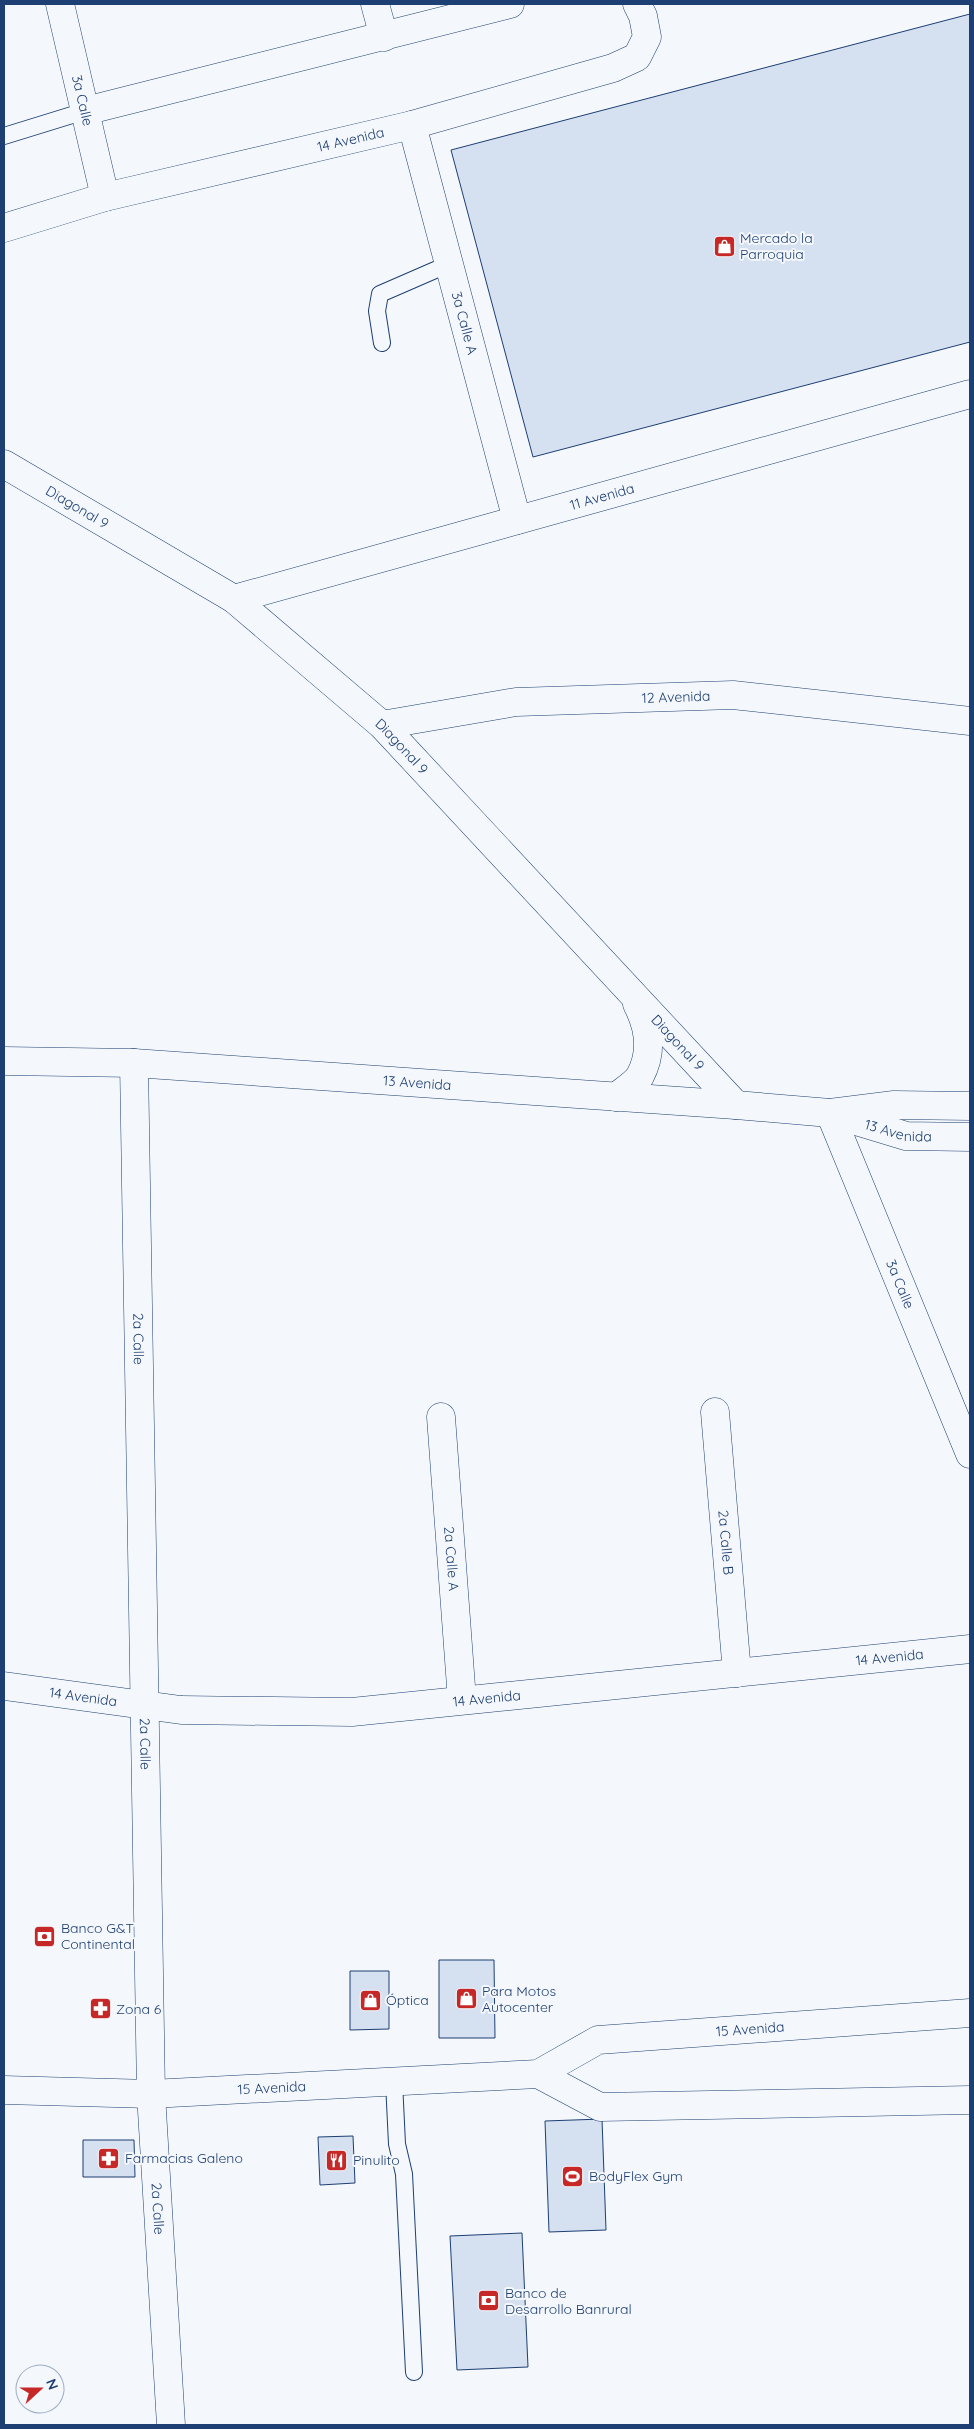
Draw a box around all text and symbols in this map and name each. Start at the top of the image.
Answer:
street label: 3a Calle [68,73,97,128]
street label: 14 Avenida [315,123,386,156]
place label: Mercado la Parroquia [740,229,813,263]
shop icon: Mercado la Parroquia [712,234,736,258]
street label: 3a Calle A [448,290,482,357]
street label: 11 Avenida [568,479,636,514]
street label: Diagonal 9 [43,482,112,533]
street label: 12 Avenida [641,687,711,707]
street label: Diagonal 9 [372,714,432,778]
street label: Diagonal 9 [647,1011,708,1074]
street label: 13 Avenida [383,1071,452,1094]
street label: 13 Avenida [863,1115,932,1145]
street label: 3a Calle [882,1257,918,1311]
street label: 2a Calle [129,1313,148,1365]
street label: 2a Calle B [714,1509,738,1576]
street label: 2a Calle A [440,1526,463,1592]
street label: 14 Avenida [855,1645,924,1670]
street label: 14 Avenida [48,1683,118,1710]
street label: 14 Avenida [452,1686,522,1711]
street label: 2a Calle [136,1718,155,1770]
place label: Banco G&T Continental [61,1919,135,1953]
bank icon: Banco G&T Continental [33,1924,57,1948]
place label: Para Motos Autocenter [482,1982,556,2016]
shop icon: Para Motos Autocenter [454,1987,478,2011]
shop icon: Óptica [358,1988,382,2012]
place label: Óptica [386,1991,429,2009]
pharmacy icon: Zona 6 [88,1997,112,2021]
place label: Zona 6 [116,2000,162,2018]
street label: 15 Avenida [715,2018,785,2040]
street label: 15 Avenida [237,2077,307,2099]
pharmacy icon: Farmacias Galeno [97,2146,121,2170]
restaurant icon: Pinulito [325,2148,349,2172]
place label: Farmacias Galeno [125,2149,243,2167]
place label: Pinulito [353,2151,400,2169]
sports icon: BodyFlex Gym [561,2164,585,2188]
place label: BodyFlex Gym [589,2167,683,2185]
street label: 2a Calle [147,2182,168,2235]
place label: Banco de Desarrollo Banrural [505,2284,632,2318]
bank icon: Banco de Desarrollo Banrural [477,2289,501,2313]
north arrow [15,2364,65,2414]
text: N [42,2376,62,2392]

